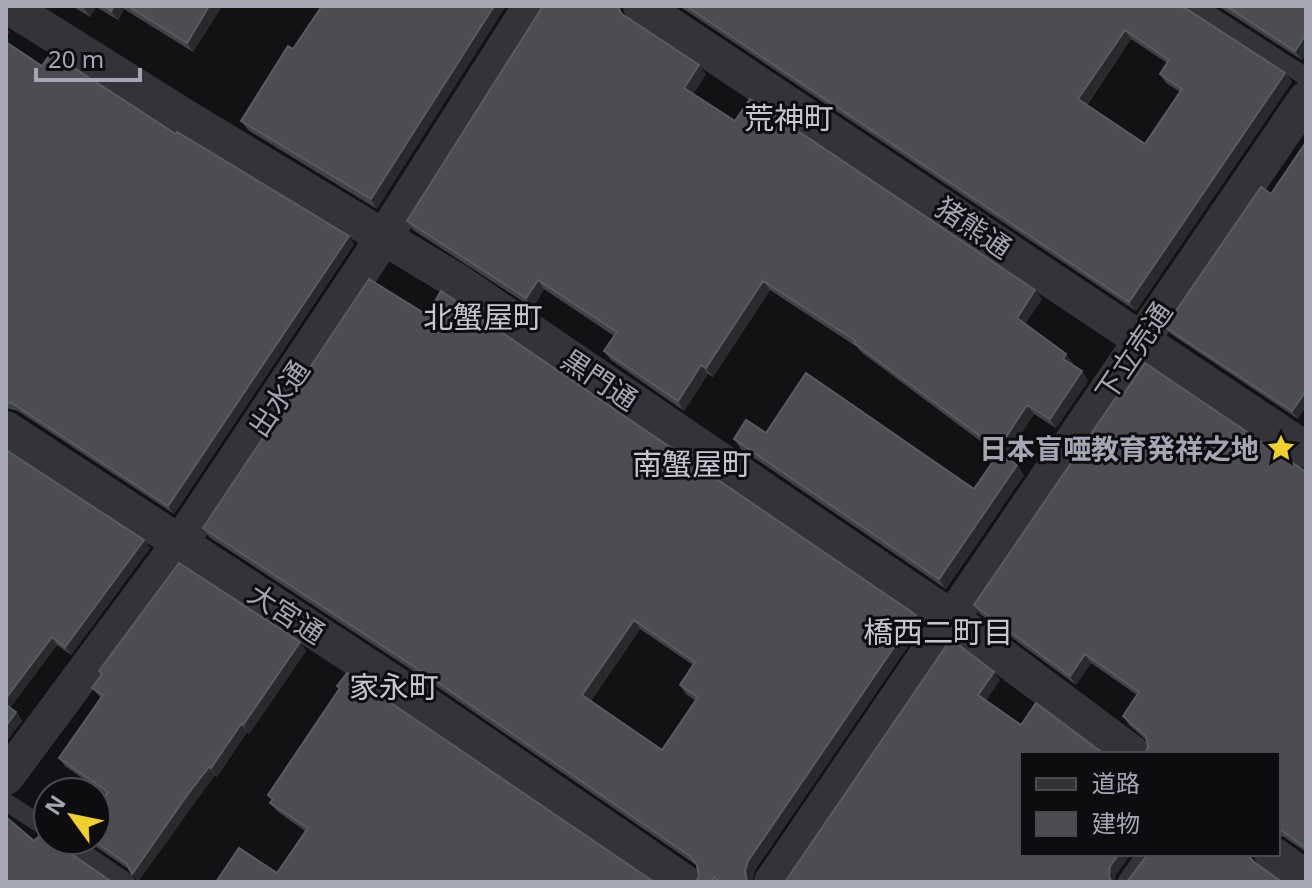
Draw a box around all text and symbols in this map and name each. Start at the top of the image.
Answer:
scale bar [36,32,140,82]
text: 20 m [48,42,104,75]
district label: 荒神町 [744,97,834,138]
street label: 猪熊通 [929,188,1019,266]
street label: 下立売通 [1086,294,1180,408]
district label: 北蟹屋町 [423,296,543,337]
street label: 黒門通 [555,340,645,418]
street label: 出水通 [239,353,317,443]
place label: 日本盲唖教育発祥之地 [979,429,1259,467]
place icon: 日本盲唖教育発祥之地 [1266,433,1296,463]
district label: 南蟹屋町 [632,443,752,484]
street label: 大宮通 [241,574,333,652]
district label: 橋西二町目 [863,611,1013,652]
district label: 家永町 [349,666,439,707]
legend [1020,752,1280,856]
text: 道路 [1092,766,1140,799]
north arrow [32,776,112,856]
text: N [37,789,72,820]
text: 建物 [1092,806,1140,839]

